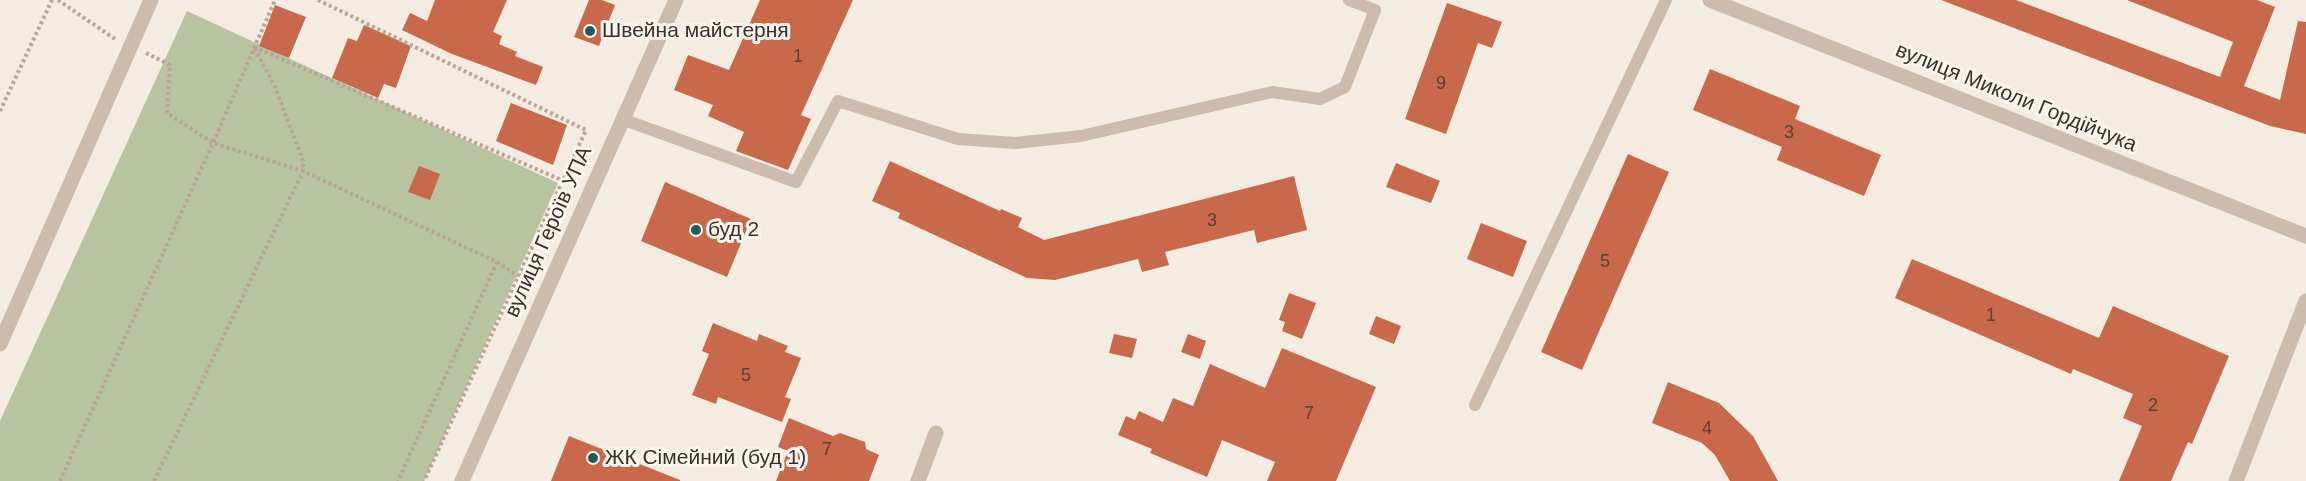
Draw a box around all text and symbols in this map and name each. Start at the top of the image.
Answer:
place label: Швейна майстерня [602,18,789,44]
marker: Швейна майстерня [583,24,597,38]
street label: вулиця Миколи Гордійчука [1892,38,2140,158]
house number: 1 [793,46,803,68]
house number: 9 [1436,73,1446,95]
house number: 3 [1784,122,1794,144]
street label: вулиця Героїв УПА [500,143,598,321]
house number: 3 [1207,210,1217,232]
place label: буд 2 [708,217,759,243]
marker: буд 2 [689,223,703,237]
house number: 5 [1600,251,1610,273]
house number: 1 [1986,305,1996,327]
house number: 5 [741,365,751,387]
house number: 2 [2148,395,2158,417]
house number: 7 [1304,403,1314,425]
house number: 4 [1702,418,1712,440]
house number: 7 [822,439,832,461]
place label: ЖК Сімейний (буд 1) [605,445,806,471]
marker: ЖК Сімейний (буд 1) [586,451,600,465]

